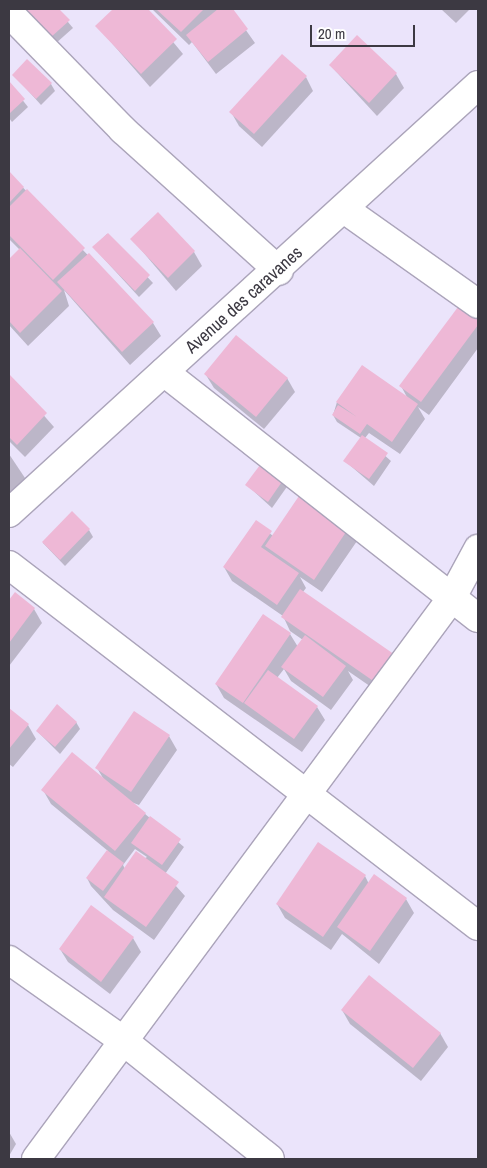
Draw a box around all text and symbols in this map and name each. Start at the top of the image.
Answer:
scale bar [312,15,417,47]
text: 20 m [318,23,345,44]
street label: Avenue des caravanes [181,242,307,358]

